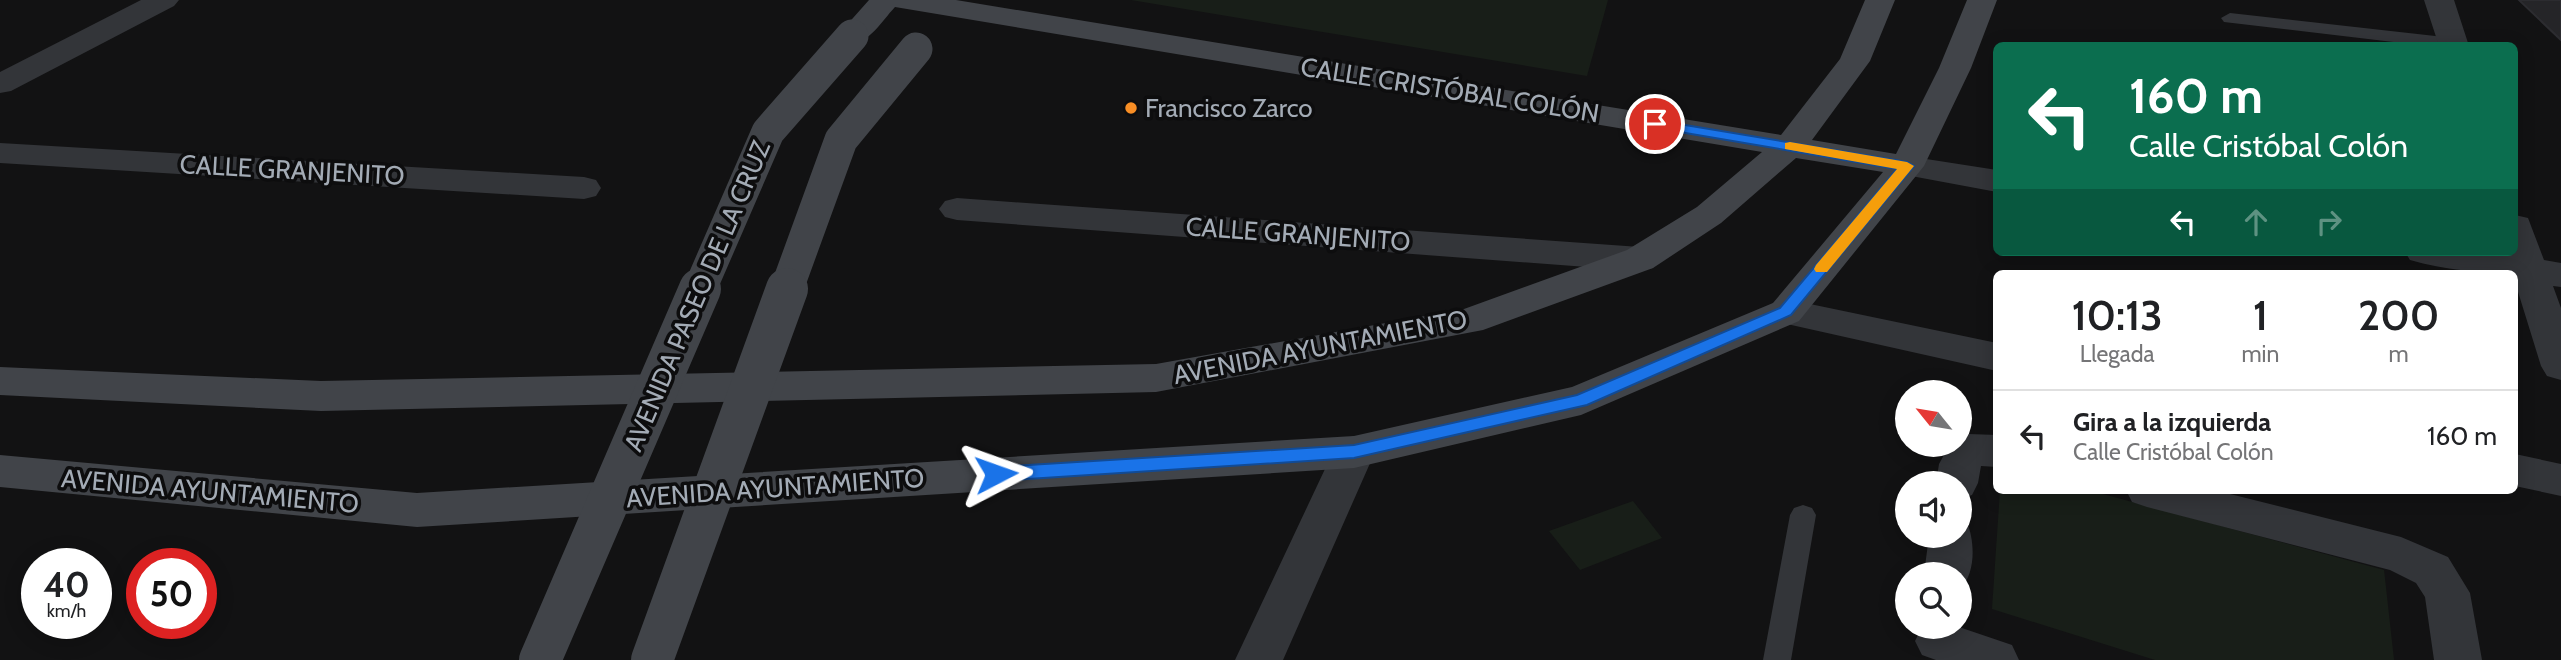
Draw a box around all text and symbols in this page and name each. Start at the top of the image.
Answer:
street label: CALLE CRISTÓBAL COLÓN [1298,51,1602,129]
text: 160 m [2129,66,2263,125]
icon: left [2014,70,2105,161]
place label: Francisco Zarco [1145,92,1313,124]
pin [1625,94,1685,154]
marker: Francisco Zarco [1123,100,1139,116]
icon: arrive [1636,105,1674,143]
text: Calle Cristóbal Colón [2129,126,2408,165]
street label: AVENIDA PASEO DE LA CRUZ [617,135,777,456]
street label: CALLE GRANJENITO [179,148,405,192]
icon: left [2164,203,2202,241]
icon: ahead [2237,203,2275,241]
icon: right [2310,203,2348,241]
street label: CALLE GRANJENITO [1185,210,1411,258]
text: 10:13 [2072,289,2163,341]
text: 1 [2253,289,2268,341]
text: 200 [2358,289,2439,341]
street label: AVENIDA AYUNTAMIENTO [1170,303,1470,391]
text: Llegada [2080,340,2155,368]
text: min [2241,340,2279,368]
text: m [2389,340,2409,368]
north arrow [1895,380,1972,457]
map controls [1895,380,1972,639]
text: Gira a la izquierda [2073,406,2271,438]
icon: left [2014,417,2052,455]
text: 160 m [2427,420,2497,452]
position arrow [959,437,1033,511]
text: Calle Cristóbal Colón [2073,438,2274,466]
street label: AVENIDA AYUNTAMIENTO [60,462,360,520]
street label: AVENIDA AYUNTAMIENTO [625,462,925,514]
button: sound [1895,471,1972,548]
speed limit sign: 50 [126,548,217,639]
button: search [1895,562,1972,639]
text: 40 [43,563,90,606]
text: km/h [47,600,86,622]

